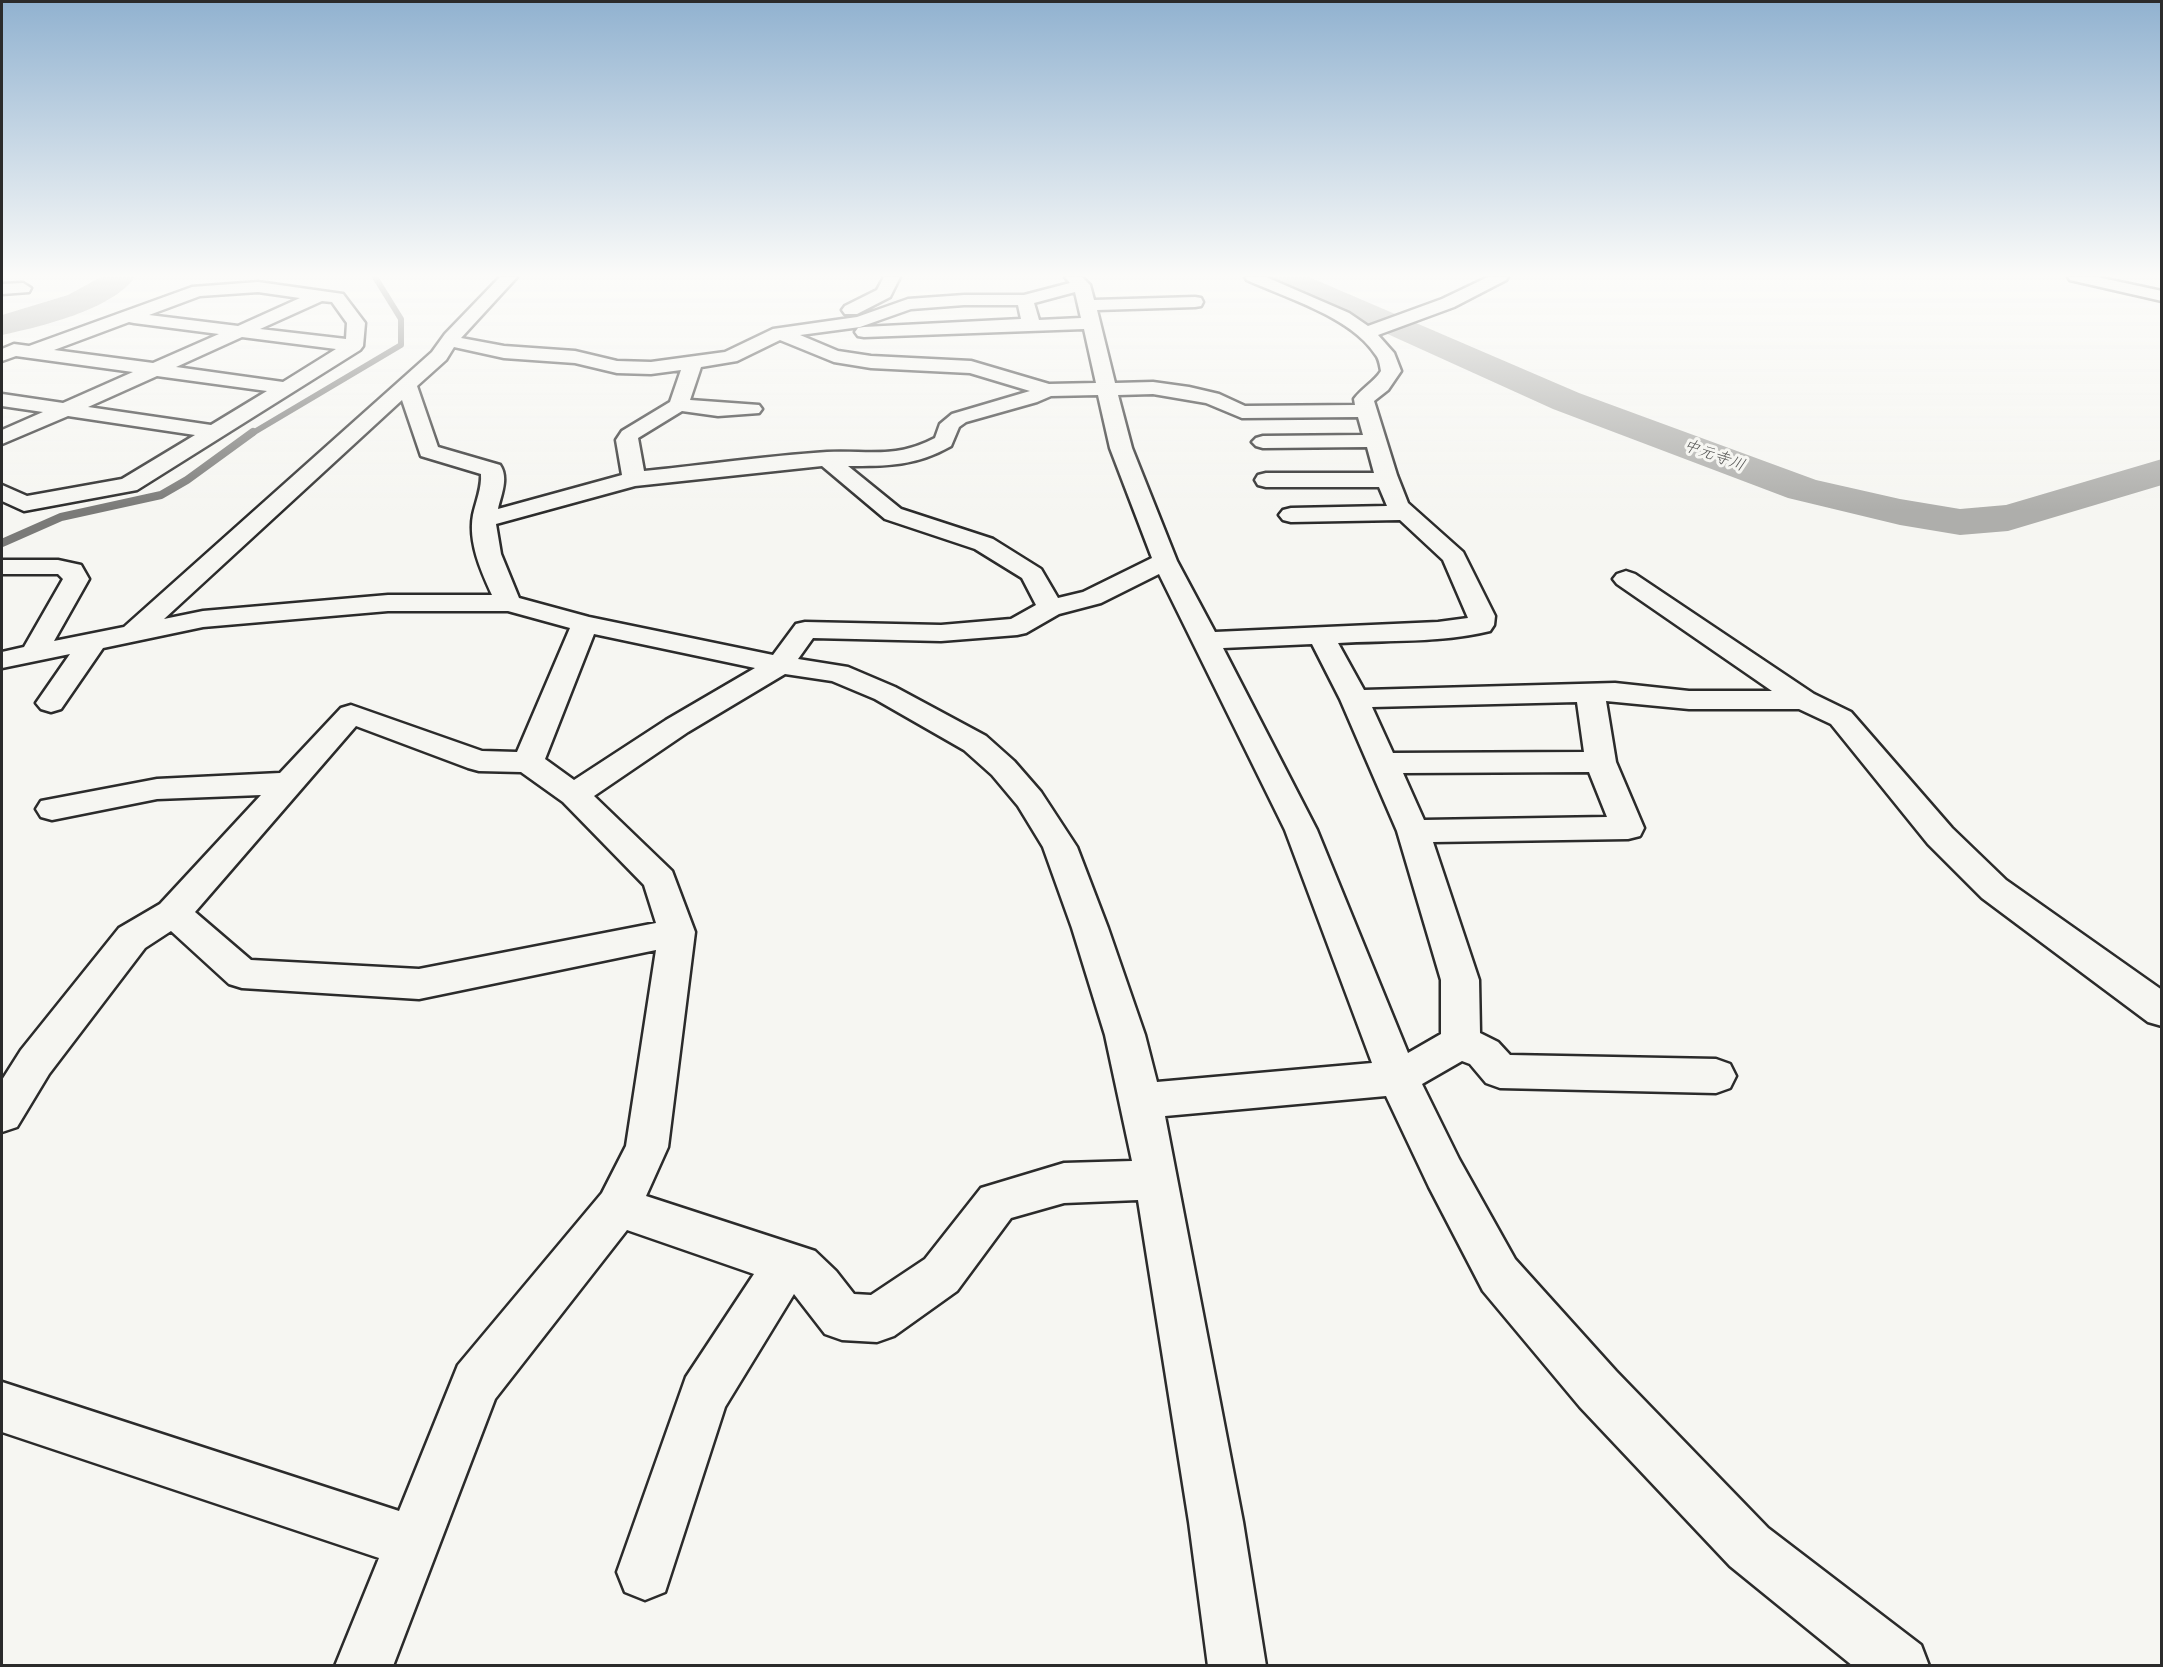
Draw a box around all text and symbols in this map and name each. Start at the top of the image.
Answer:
water label: 中元寺川 [1681,436,1747,476]

